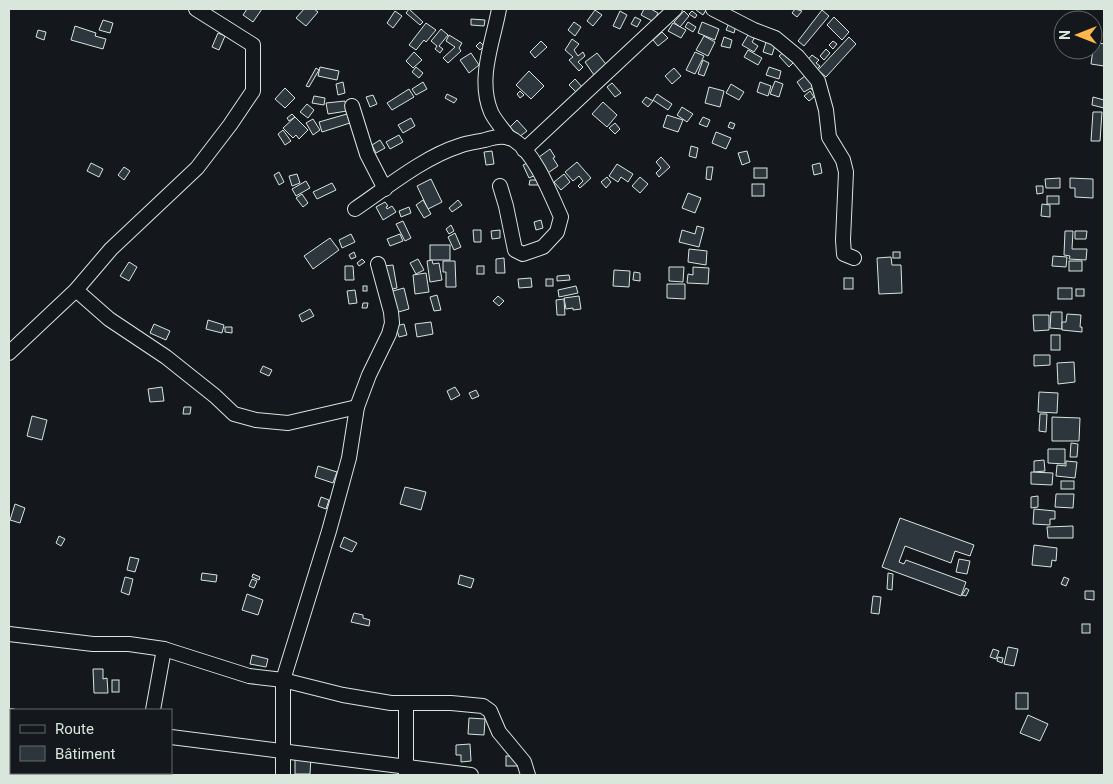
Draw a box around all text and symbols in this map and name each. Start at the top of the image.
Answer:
north arrow [1053,10,1103,60]
text: N [1057,30,1073,40]
legend [10,709,172,774]
text: Route [55,720,94,738]
text: Bâtiment [55,745,115,763]

